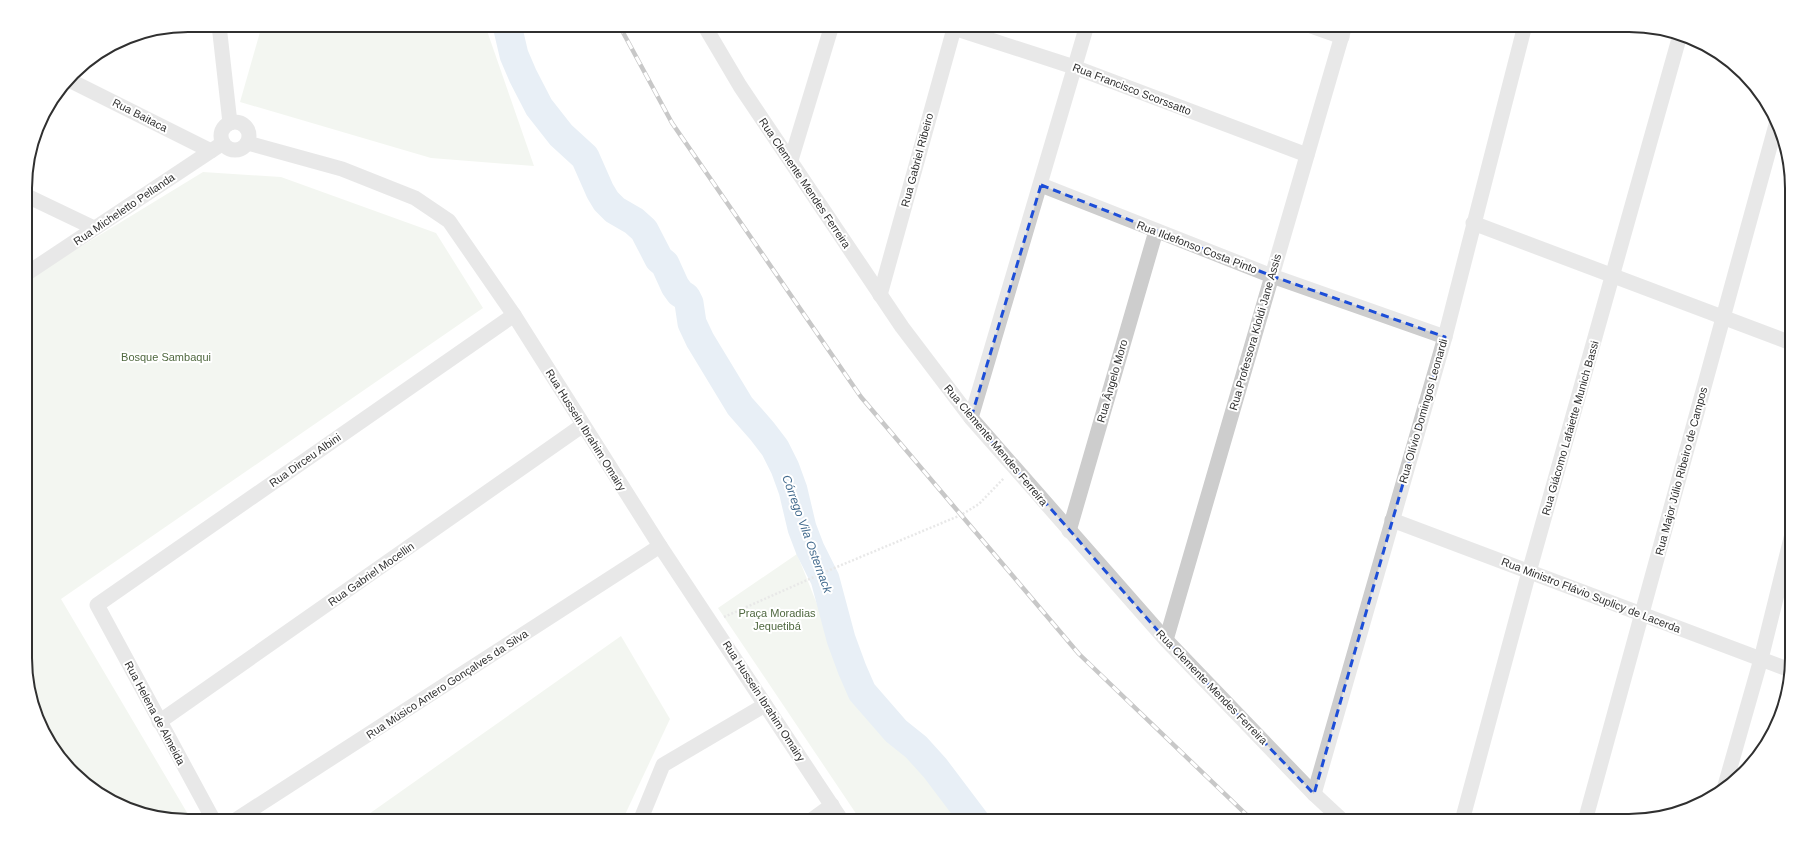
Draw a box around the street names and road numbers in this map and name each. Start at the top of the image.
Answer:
street label: Rua Francisco Scorssatto [1071,61,1193,117]
street label: Rua Baitaca [111,96,170,134]
street label: Rua Gabriel Ribeiro [899,112,935,208]
street label: Rua Clemente Mendes Ferreira [757,116,854,251]
street label: Rua Micheletto Pellanda [71,170,178,247]
street label: Rua Ildefonso Costa Pinto [1135,218,1259,276]
street label: Rua Professora Kloldi Jane Assis [1227,252,1283,412]
street label: Rua Olívio Domingos Leonardi [1397,337,1449,485]
street label: Rua Ângelo Moro [1094,338,1130,424]
street label: Rua Giácomo Lafaiette Munich Bassi [1539,339,1601,517]
street label: Rua Hussein Ibrahim Omairy [543,367,629,493]
street label: Rua Clemente Mendes Ferreira [942,382,1051,509]
street label: Rua Major Júlio Ribeiro de Campos [1653,385,1709,556]
street label: Rua Dirceu Albini [267,431,343,489]
street label: Rua Gabriel Mocellin [326,540,416,608]
street label: Rua Ministro Flávio Suplicy de Lacerda [1500,555,1683,635]
street label: Rua Músico Antero Gonçalves da Silva [364,627,531,741]
street label: Rua Clemente Mendes Ferreira [1154,627,1270,747]
street label: Rua Hussein Ibrahim Omairy [721,639,808,764]
street label: Rua Helena de Almeida [123,659,188,768]

